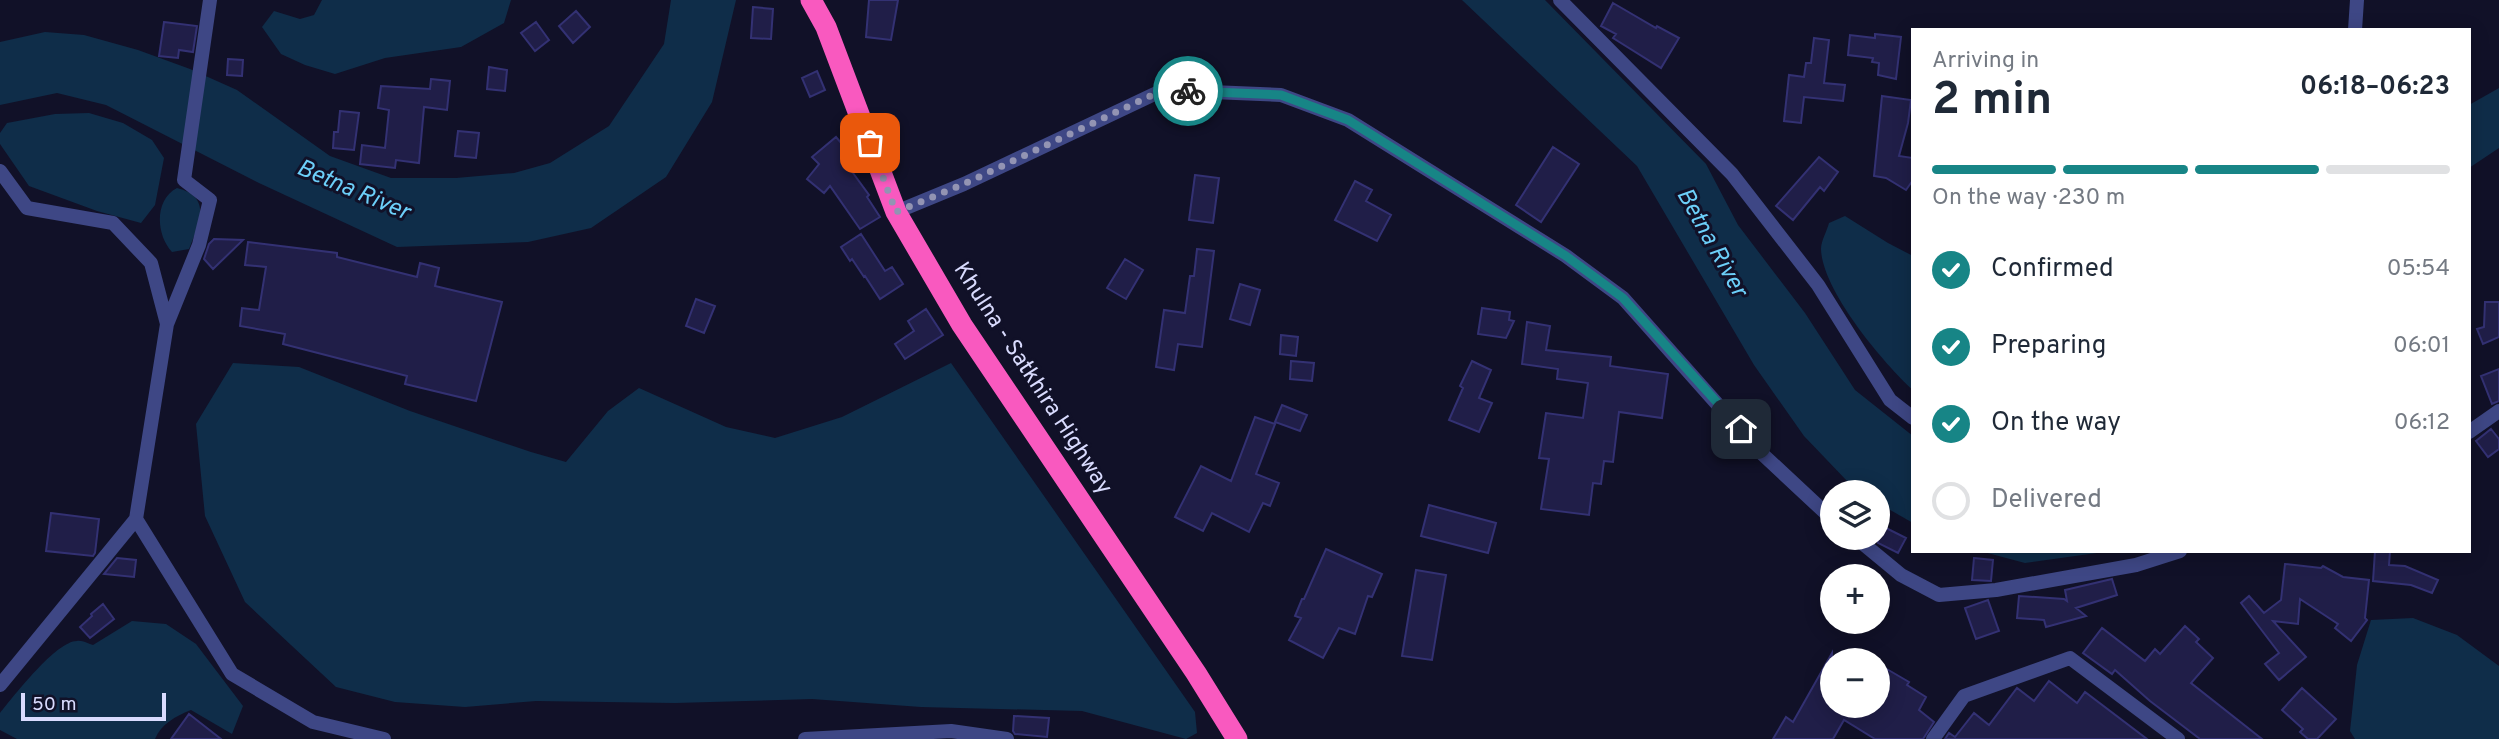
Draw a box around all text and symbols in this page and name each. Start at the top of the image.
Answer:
text: Arriving in [1932,47,2039,76]
courier [1153,56,1223,126]
text: 06:18–06:23 [2300,71,2450,104]
icon: bike [1169,72,1207,110]
text: 2 min [1932,72,2052,131]
pin [840,113,900,173]
icon: bag [851,124,889,162]
water label: Betna River [292,154,416,229]
water label: Betna River [1669,183,1754,304]
text: On the way · 230 m [1932,184,2125,213]
icon: check [1932,251,1970,289]
text: Confirmed [1991,253,2114,286]
text: 05:54 [2387,255,2450,284]
street label: Khulna - Satkhira Highway [946,257,1118,501]
icon: check [1932,328,1970,366]
text: Preparing [1991,330,2106,363]
text: 06:01 [2393,332,2450,361]
pin [1711,399,1771,459]
icon: check [1932,405,1970,443]
text: On the way [1991,407,2121,440]
text: 06:12 [2394,409,2450,438]
icon: home [1722,410,1760,448]
map controls [1820,480,1890,718]
button: layers [1820,480,1890,550]
text: Delivered [1991,484,2102,517]
button: + [1820,564,1890,634]
button: − [1820,648,1890,718]
scale bar [21,690,166,722]
text: 50 m [32,693,77,717]

